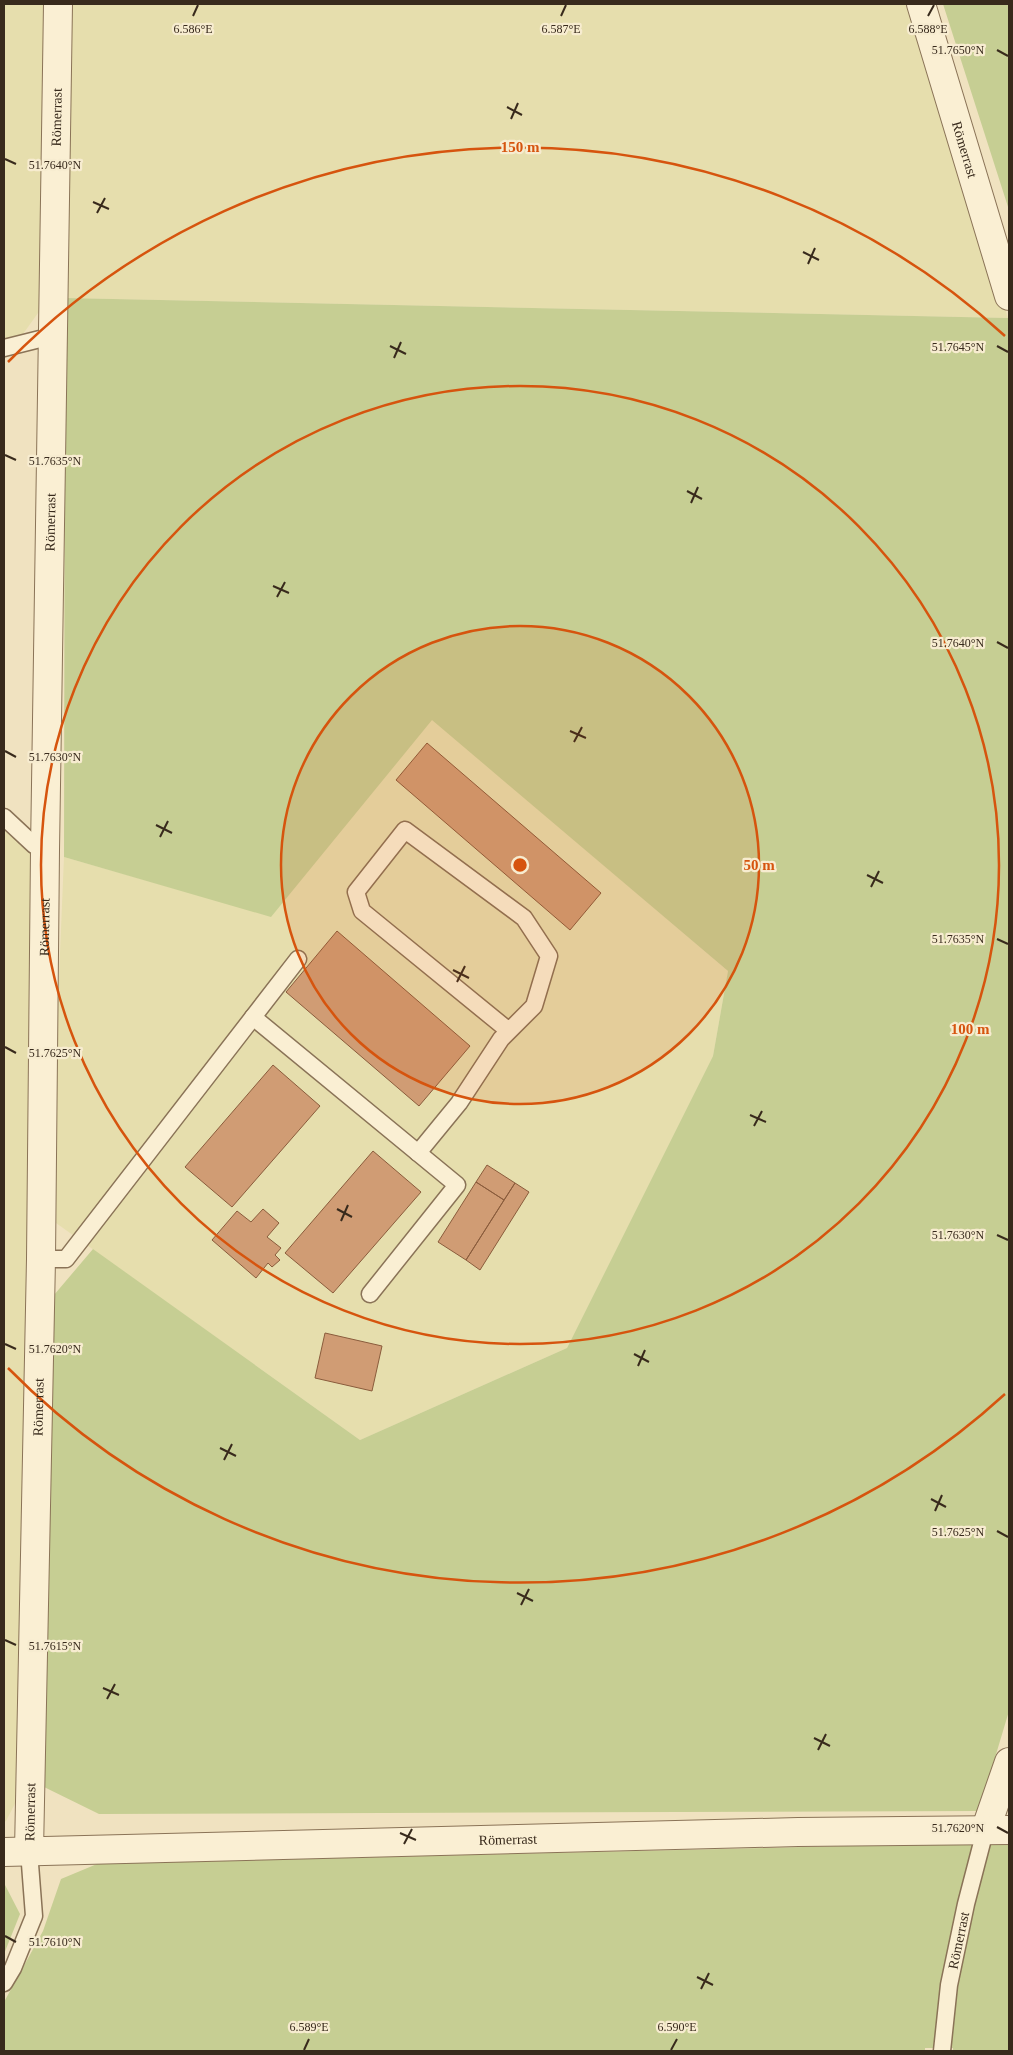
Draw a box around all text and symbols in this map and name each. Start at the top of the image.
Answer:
text: 6.586°E [173,22,213,36]
text: 6.587°E [541,22,581,36]
text: 6.588°E [908,22,948,36]
text: 51.7650°N [932,43,985,57]
street label: Römerrast [49,88,65,147]
street label: Römerrast [949,120,980,180]
text: 150 m [501,139,540,155]
text: 51.7640°N [29,158,82,172]
text: 51.7645°N [932,340,985,354]
text: 51.7635°N [29,454,82,468]
street label: Römerrast [43,493,58,551]
text: 51.7640°N [932,636,985,650]
text: 51.7630°N [29,750,82,764]
centre of rings [511,856,529,874]
text: 50 m [743,857,775,873]
street label: Römerrast [37,898,53,956]
text: 51.7635°N [932,932,985,946]
text: 100 m [951,1021,990,1037]
text: 51.7625°N [29,1046,82,1060]
text: 51.7630°N [932,1228,985,1242]
text: 51.7620°N [29,1342,82,1356]
street label: Römerrast [30,1378,47,1436]
text: 51.7625°N [932,1525,985,1539]
text: 51.7615°N [29,1639,82,1653]
street label: Römerrast [22,1783,38,1841]
text: 51.7620°N [932,1821,985,1835]
street label: Römerrast [478,1832,537,1848]
street label: Römerrast [946,1910,972,1971]
text: 51.7610°N [29,1935,82,1949]
text: 6.589°E [289,2020,329,2034]
text: 6.590°E [657,2020,697,2034]

